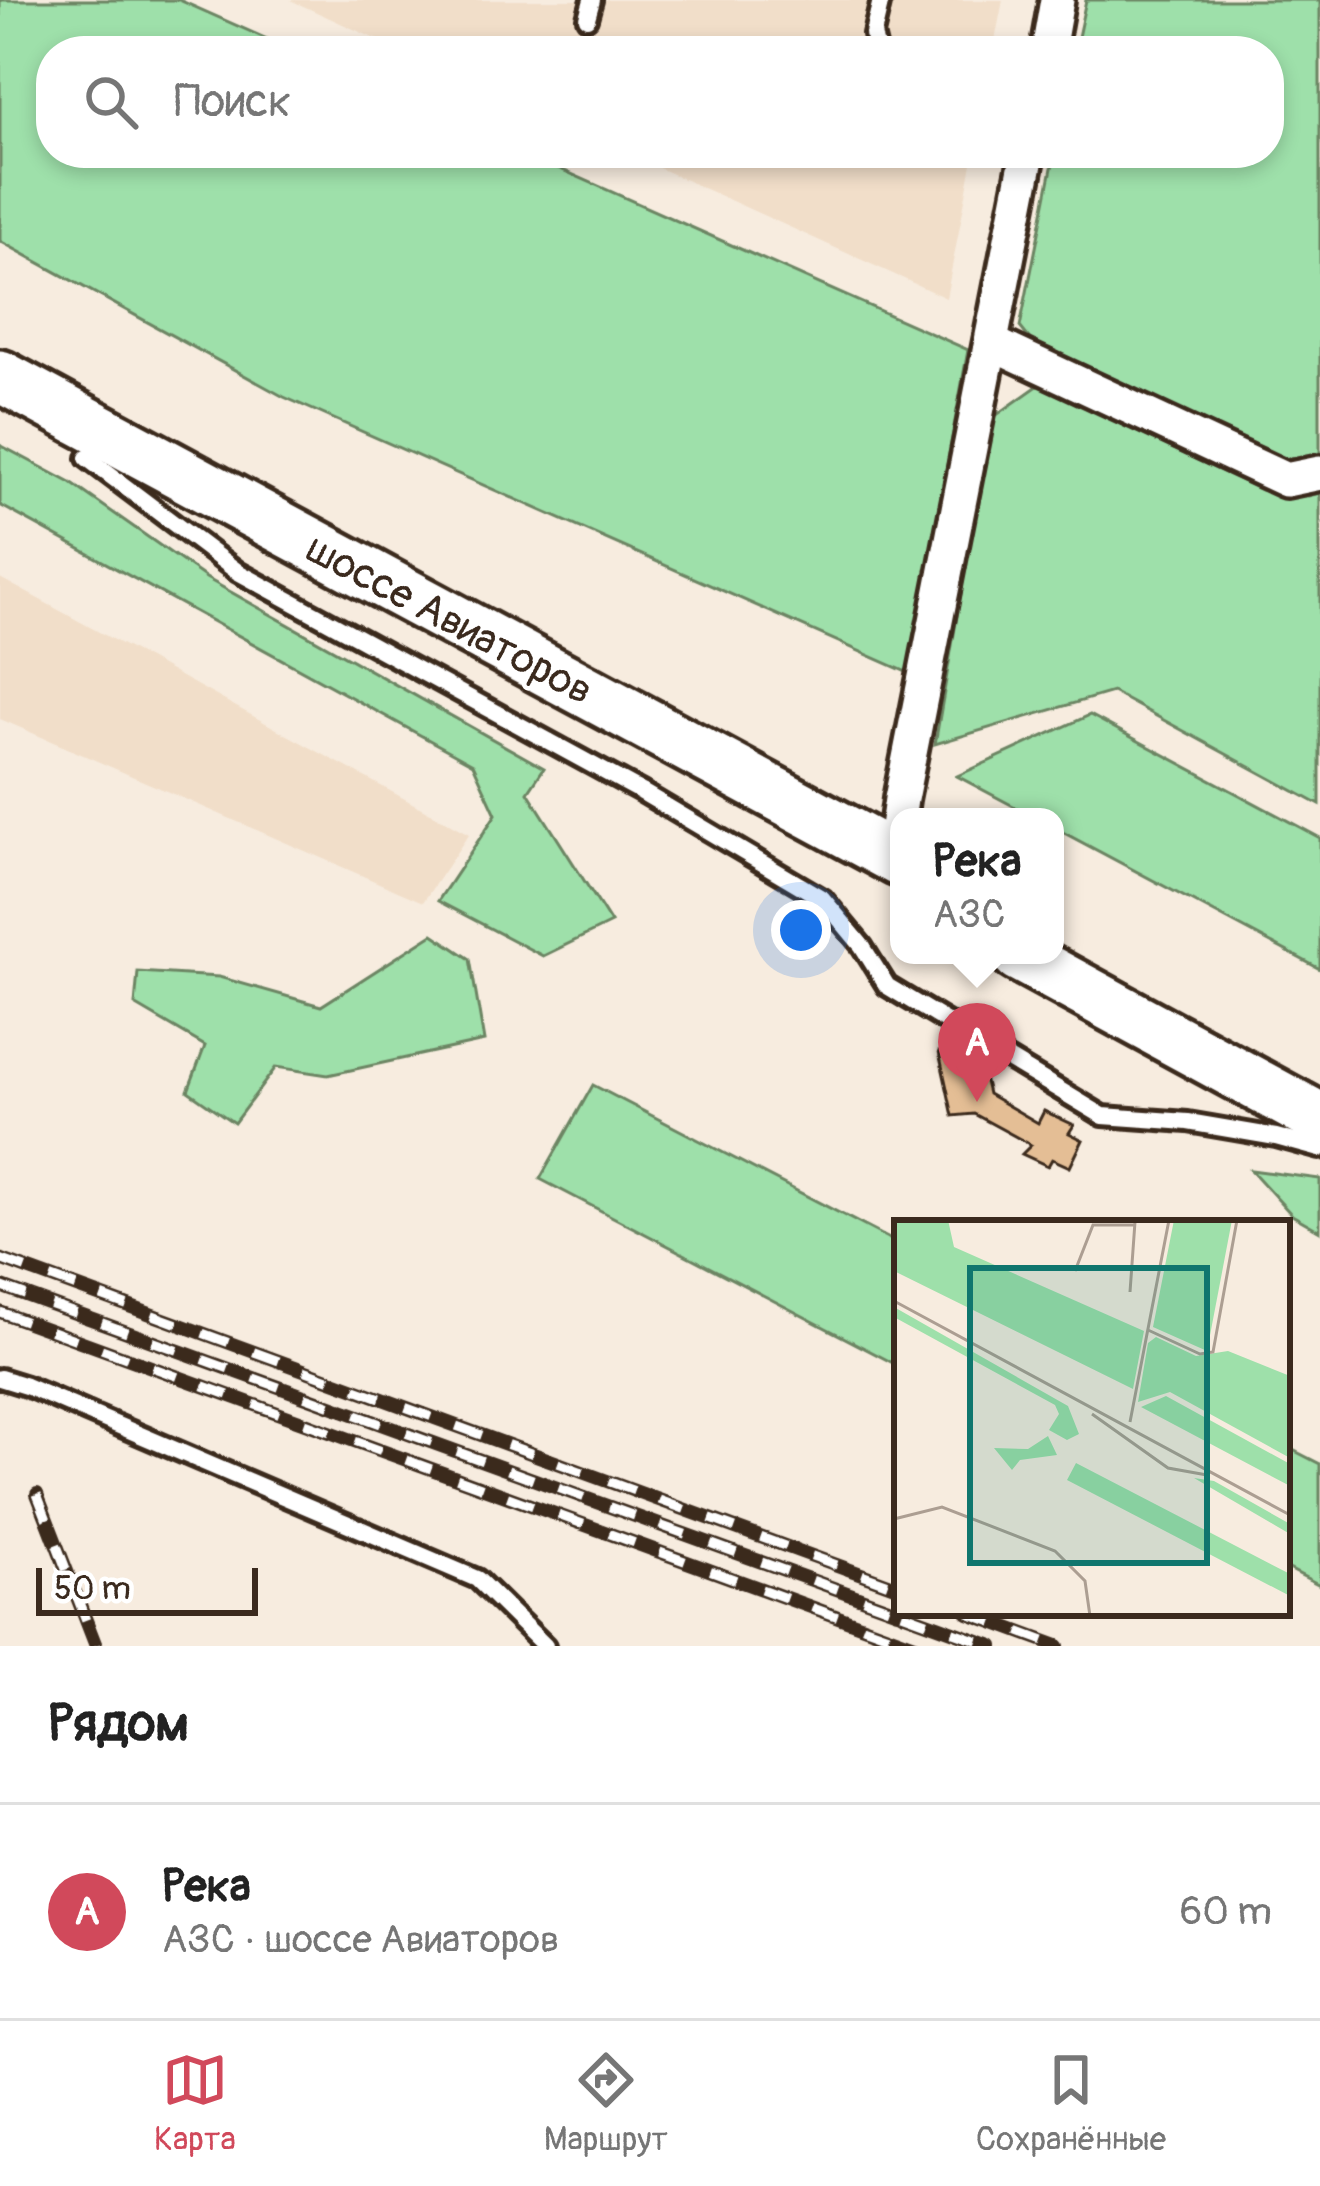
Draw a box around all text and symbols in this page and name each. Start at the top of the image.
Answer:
search box [36,36,1284,168]
icon: search [78,69,144,135]
text: Поиск [174,74,291,130]
street label: шоссе Авиаторов [297,522,601,717]
popup [890,808,1064,964]
text: Река [933,834,1021,890]
text: АЗС [933,890,1005,939]
your location [771,900,831,960]
pin: A [938,1003,1016,1102]
inset map [894,1220,1290,1616]
scale bar [36,1562,258,1615]
text: 50 m [54,1568,131,1609]
text: Рядом [48,1692,189,1756]
text: Река [162,1859,251,1915]
text: A [74,1887,100,1936]
text: 60 m [1180,1887,1272,1936]
text: АЗС · шоссе Авиаторов [162,1915,559,1964]
tab: Карта [154,2047,236,2160]
tab: Маршрут [544,2047,668,2160]
tab: Сохранённые [976,2047,1166,2160]

